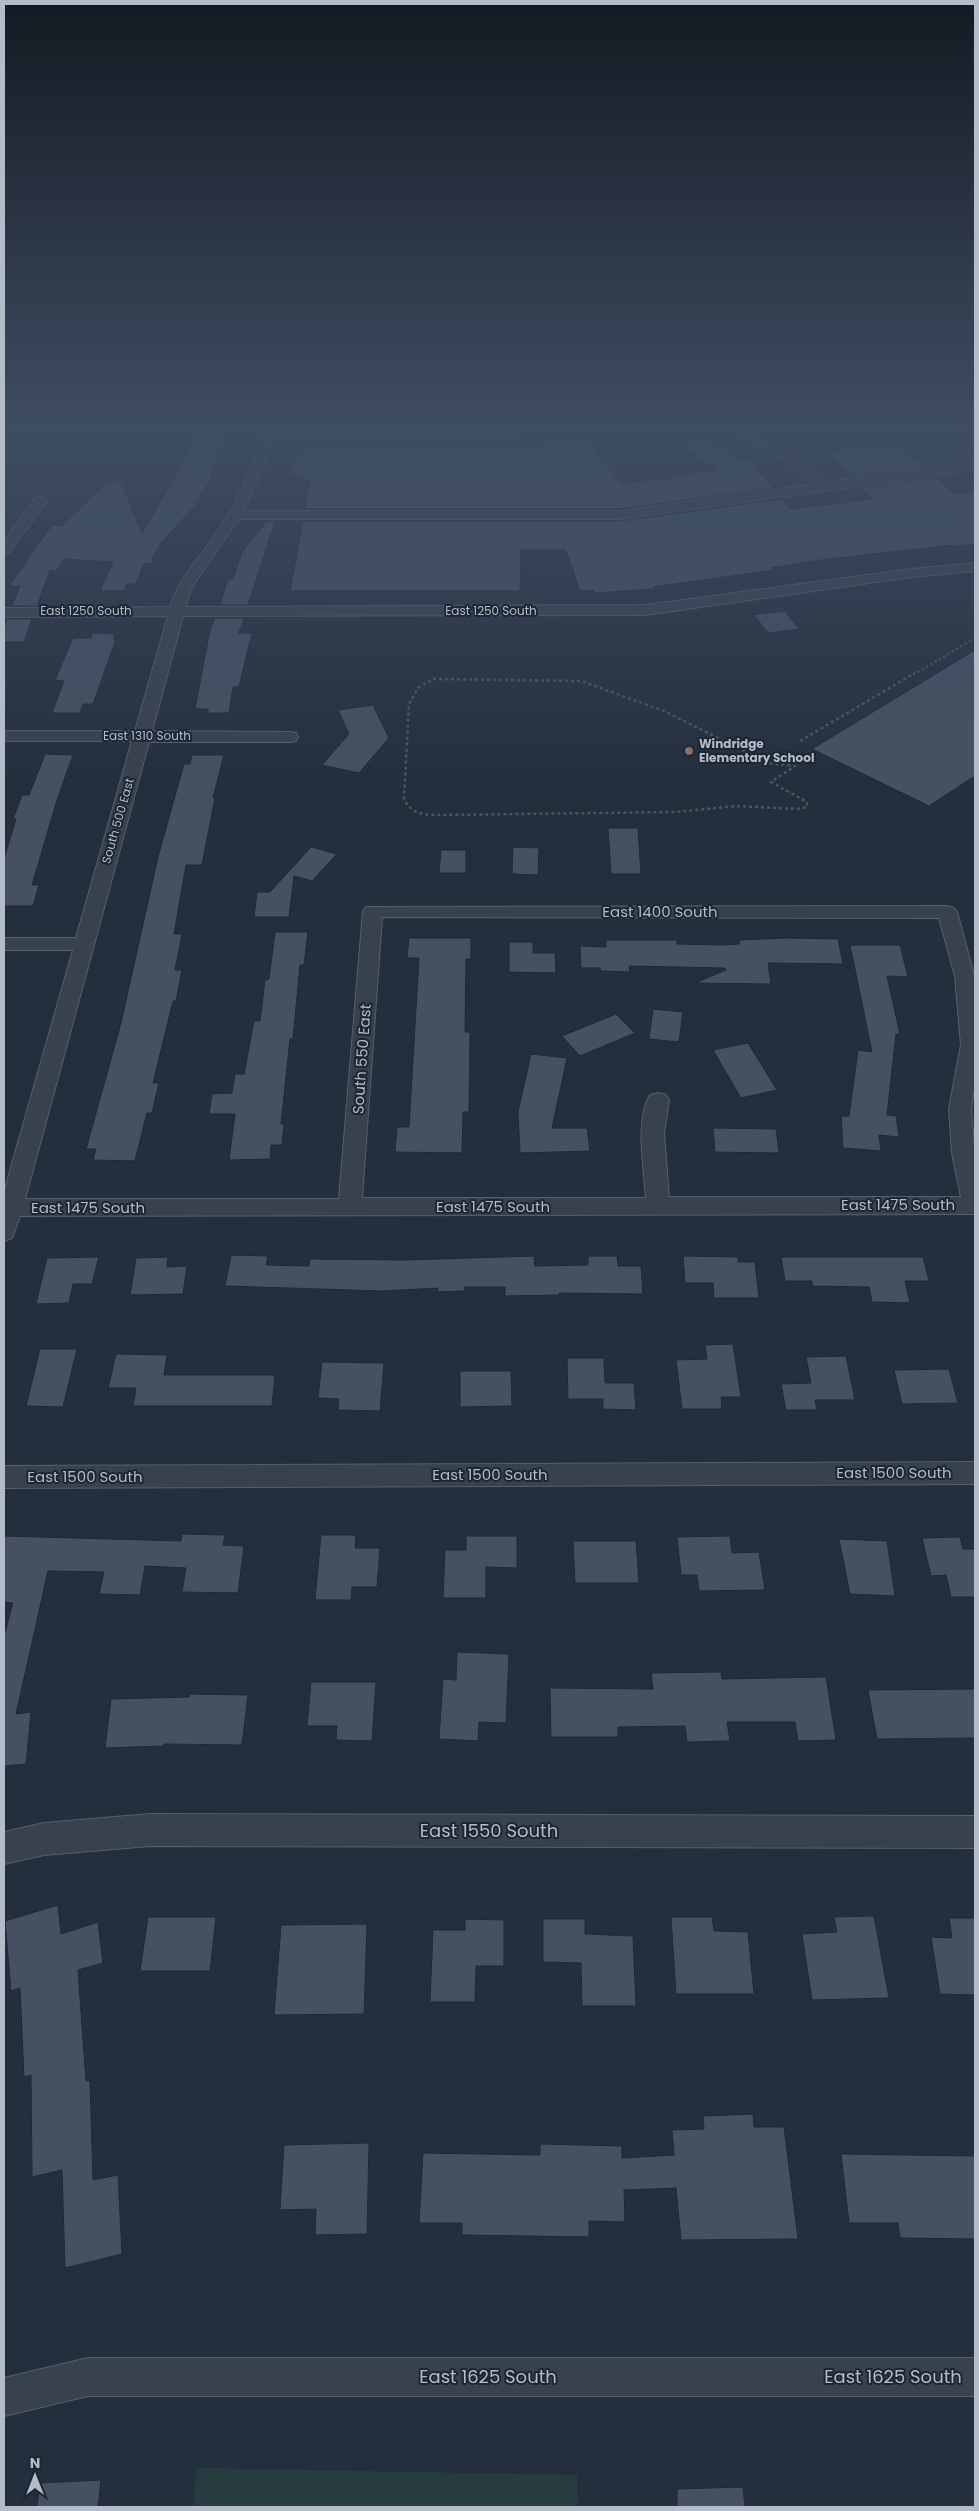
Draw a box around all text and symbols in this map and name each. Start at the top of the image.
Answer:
street label: East 1250 South [40,602,132,619]
street label: East 1250 South [445,602,537,619]
street label: East 1310 South [103,727,191,744]
place label: Windridge Elementary School [699,735,814,766]
marker: Windridge Elementary School [683,745,695,757]
street label: South 500 East [97,776,138,866]
street label: East 1400 South [602,901,718,922]
street label: South 550 East [347,1003,376,1115]
street label: East 1475 South [841,1194,955,1215]
street label: East 1475 South [436,1196,550,1217]
street label: East 1475 South [31,1197,145,1218]
street label: East 1500 South [836,1462,952,1483]
street label: East 1500 South [432,1464,548,1485]
street label: East 1500 South [27,1466,143,1487]
street label: East 1550 South [420,1818,558,1843]
street label: East 1625 South [419,2364,557,2389]
street label: East 1625 South [824,2364,962,2389]
north arrow [10,2451,60,2501]
text: N [30,2453,40,2473]

